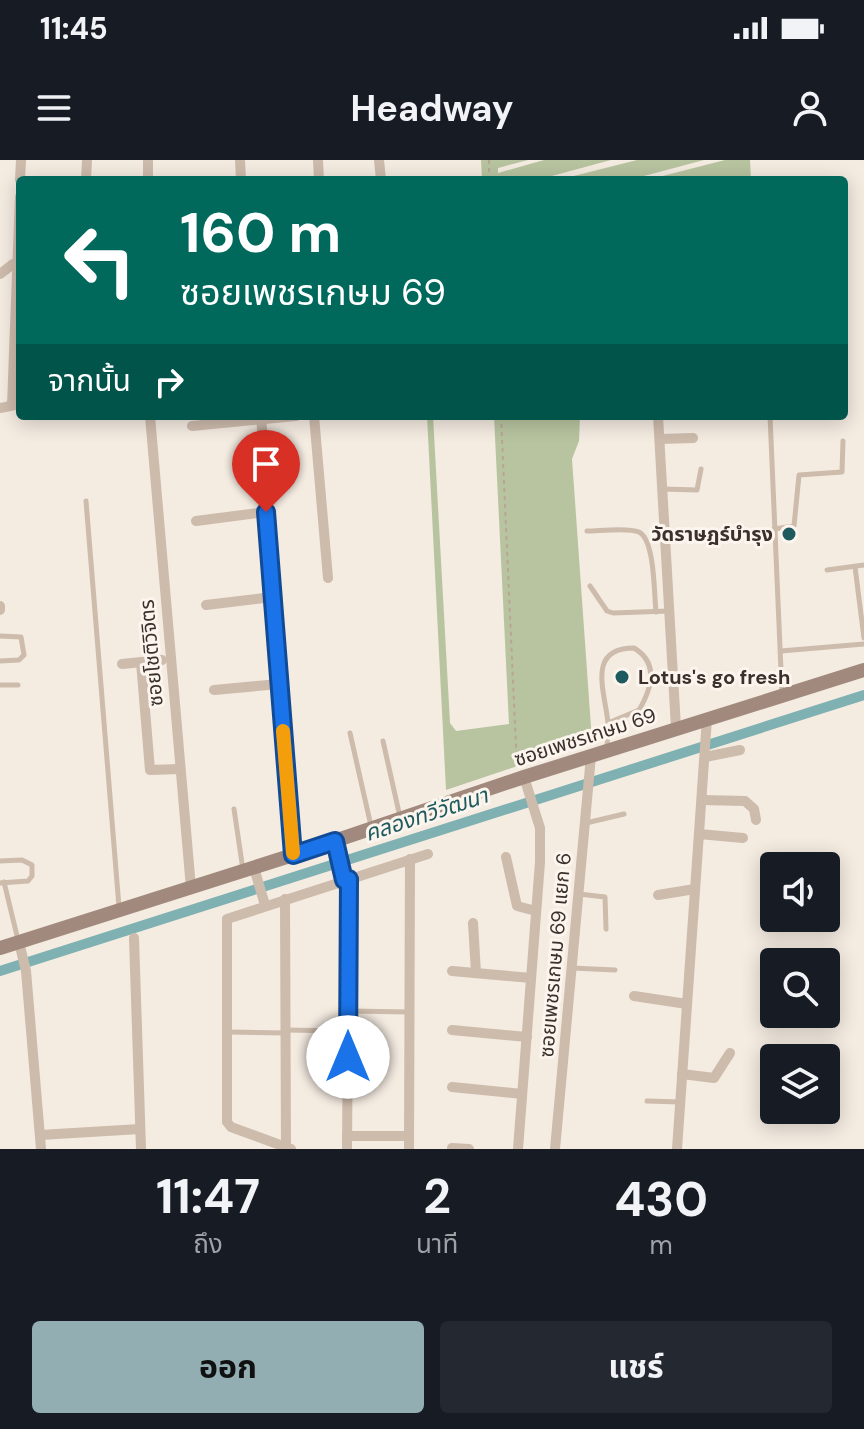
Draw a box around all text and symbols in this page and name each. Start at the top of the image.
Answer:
text: 11:45 [40,9,108,48]
text: Headway [351,85,513,132]
icon: menu [32,86,76,130]
icon: person [788,86,832,130]
text: 160 m [180,196,341,269]
icon: left [48,208,152,312]
text: ซอยเพชรเกษม 69 [180,269,446,316]
icon: right [147,360,191,404]
text: จากนั้น [48,361,131,400]
pin [232,430,300,512]
icon: arrive [244,442,288,486]
place label: วัดราษฎร์บำรุง [651,521,773,547]
marker: วัดราษฎร์บำรุง [780,525,798,543]
street label: ซอยโชติวิจิตร [133,599,169,707]
place label: Lotus's go fresh [638,664,790,690]
marker: Lotus's go fresh [613,668,631,686]
street label: ซอยเพชรเกษม 69 [511,702,659,772]
water label: คลองทวีวัฒนา [361,781,492,848]
street label: ซอยเพชรเกษม 69 แยก 6 [533,851,577,1059]
map controls [760,852,840,1124]
button: sound [760,852,840,932]
button: search [760,948,840,1028]
position arrow [306,1015,390,1099]
button: layers [760,1044,840,1124]
text: 11:47 [156,1165,260,1228]
text: 2 [423,1165,451,1228]
text: 430 [614,1168,708,1231]
text: ถึง [193,1227,223,1261]
text: นาที [416,1227,458,1261]
text: m [650,1228,673,1262]
button: ออก [32,1321,424,1413]
button: แชร์ [440,1321,832,1413]

